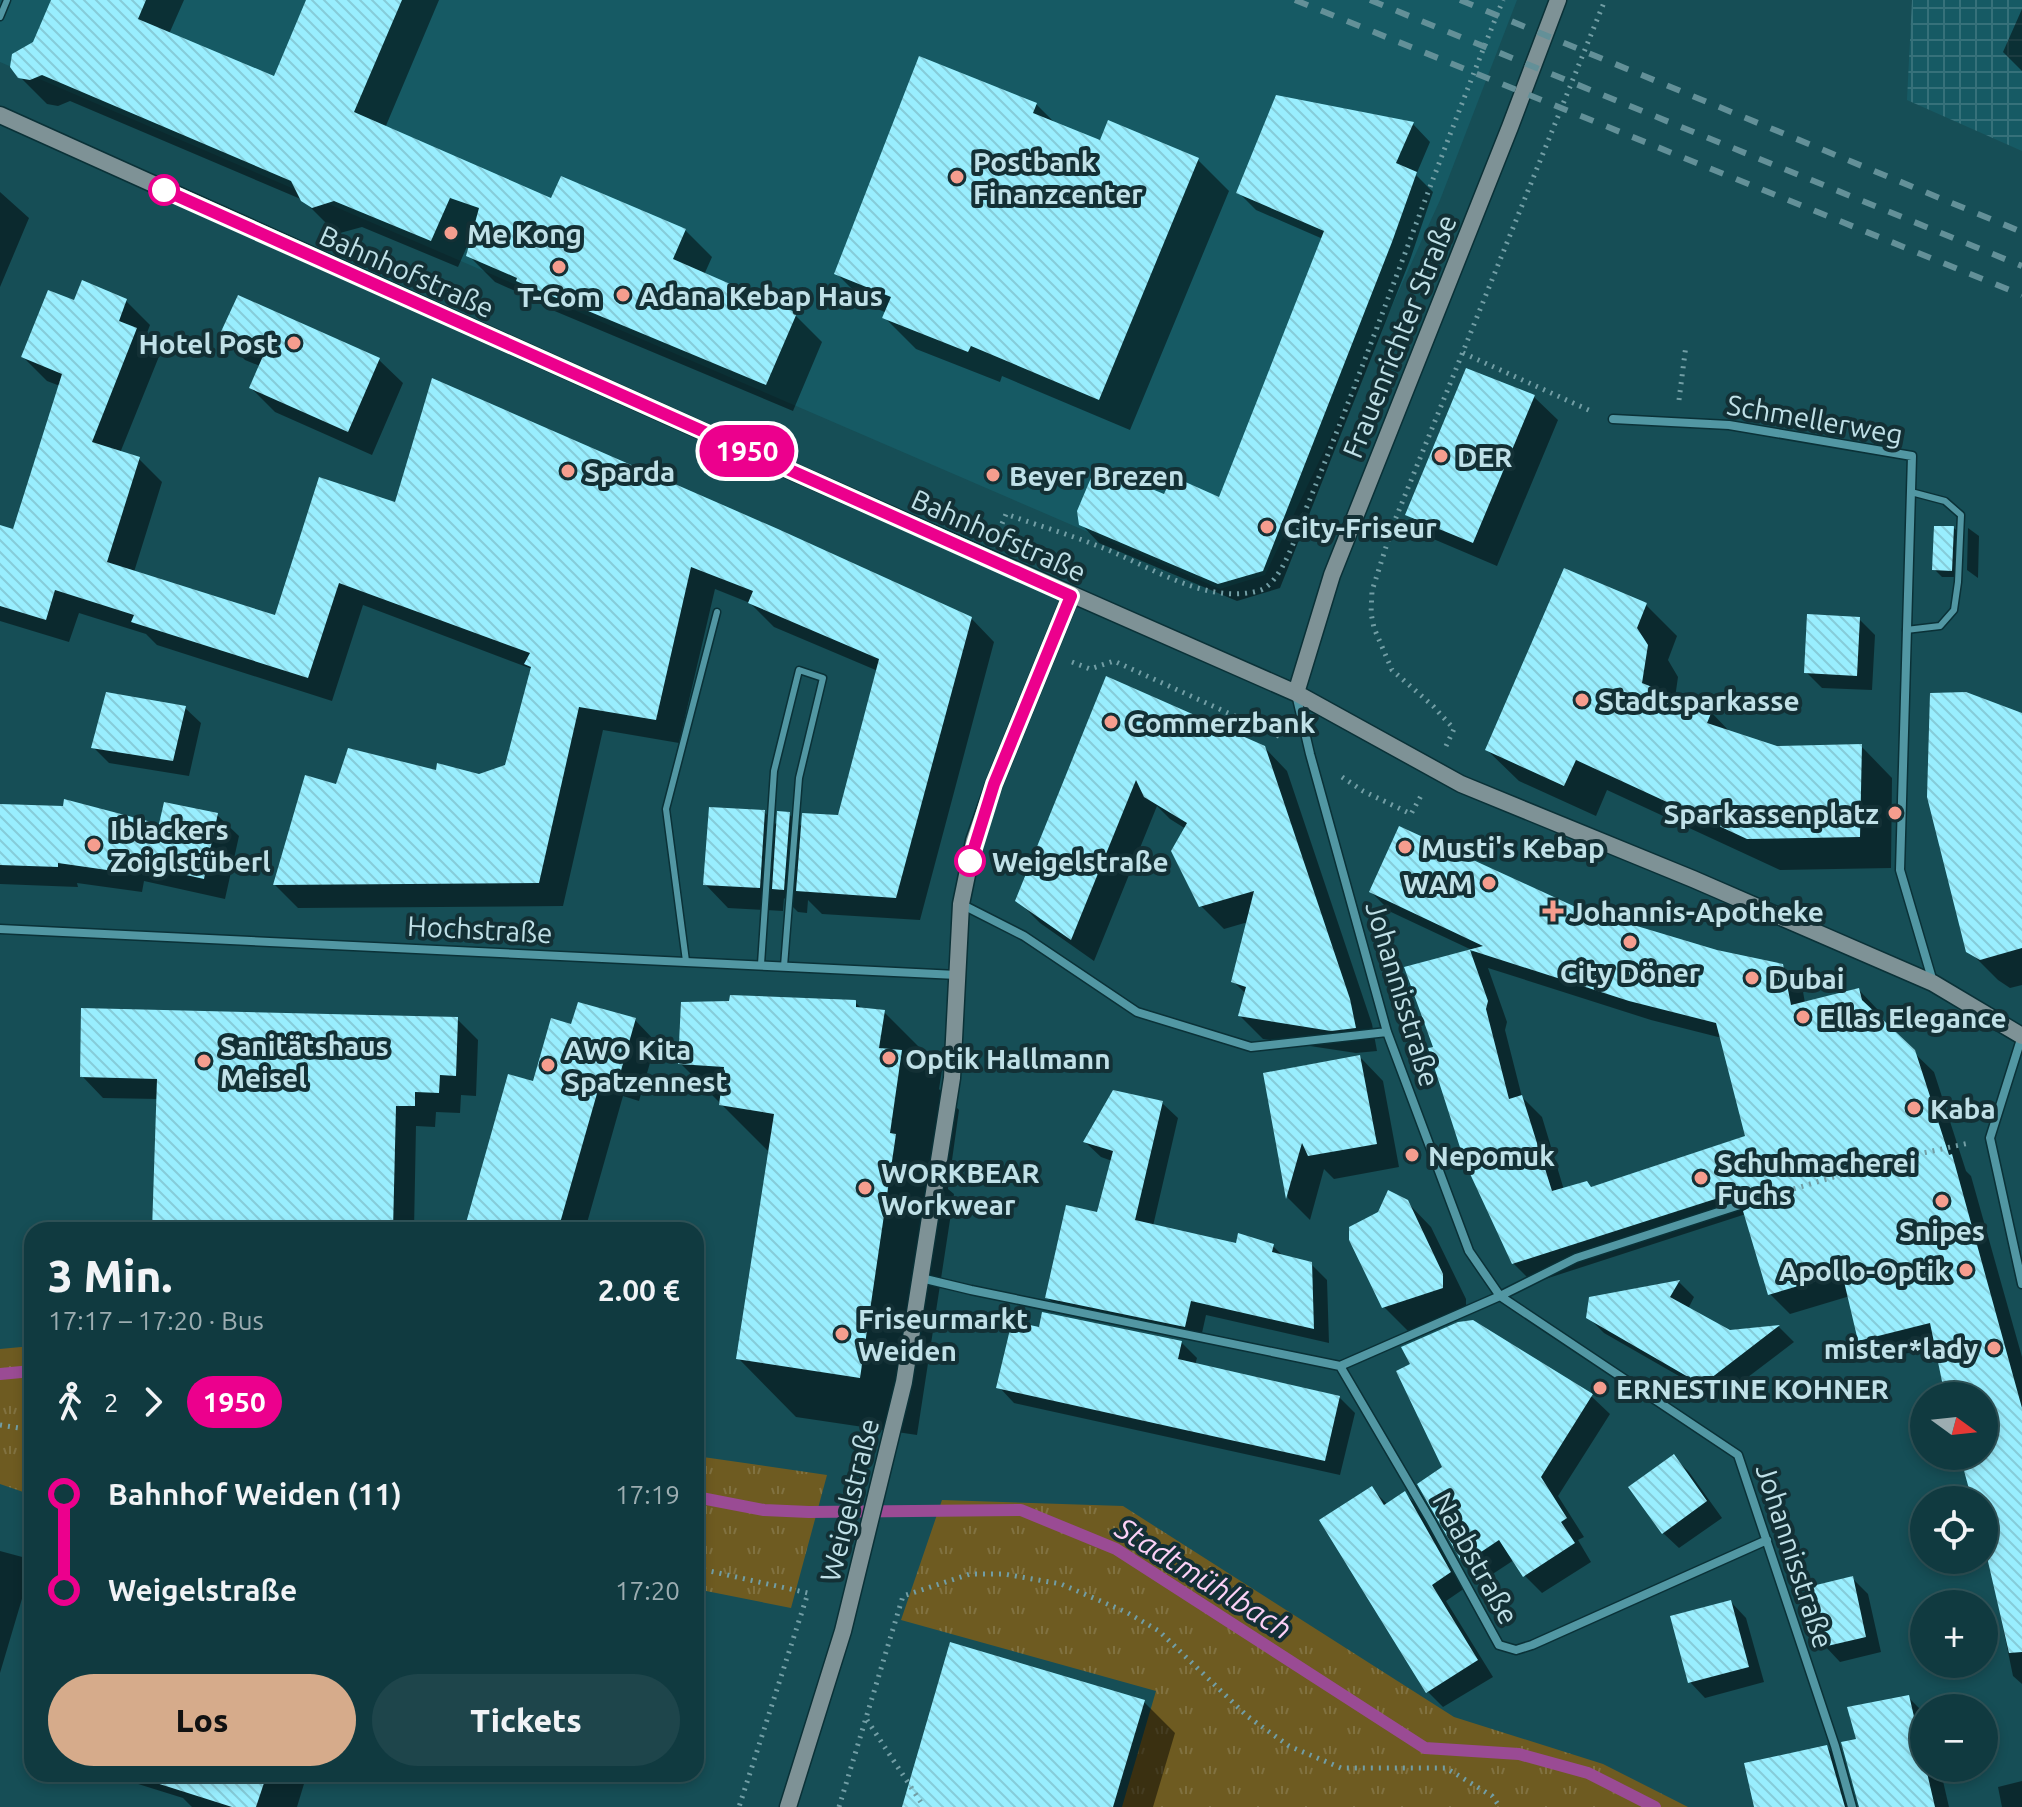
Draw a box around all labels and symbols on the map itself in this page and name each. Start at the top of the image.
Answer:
place label: Postbank Finanzcenter [973,146,1143,209]
marker: Postbank Finanzcenter [948,168,966,186]
unlabelled marker [149,175,179,205]
street label: Frauenrichter Straße [1336,210,1462,462]
place label: Me Kong [467,218,582,249]
street label: Bahnhofstraße [315,219,499,323]
marker: Me Kong [442,224,460,242]
marker: T-Com [550,258,568,276]
place label: Adana Kebap Haus [639,280,883,311]
place label: T-Com [517,281,601,312]
marker: Adana Kebap Haus [614,286,632,304]
place label: Hotel Post [138,328,278,359]
marker: Hotel Post [285,334,303,352]
street label: Schmellerweg [1725,388,1905,450]
line badge: 1950 [691,425,803,477]
place label: DER [1457,441,1512,472]
marker: DER [1432,447,1450,465]
place label: Sparda [584,456,675,487]
place label: Beyer Brezen [1009,460,1184,491]
marker: Sparda [559,462,577,480]
marker: Beyer Brezen [984,466,1002,484]
street label: Bahnhofstraße [907,483,1091,587]
place label: City-Friseur [1283,512,1437,543]
marker: City-Friseur [1258,518,1276,536]
place label: Stadtsparkasse [1598,685,1800,716]
marker: Stadtsparkasse [1573,691,1591,709]
place label: Commerzbank [1127,707,1316,738]
marker: Commerzbank [1102,713,1120,731]
place label: Sparkassenplatz [1663,798,1879,829]
marker: Sparkassenplatz [1886,804,1904,822]
place label: Iblackers Zoiglstüberl [110,814,271,877]
place label: Musti's Kebap [1421,832,1605,863]
marker: Iblackers Zoiglstüberl [85,836,103,854]
marker: Musti's Kebap [1396,838,1414,856]
marker: Weigelstraße [955,846,985,876]
place label: Weigelstraße [992,846,1169,877]
place label: WAM [1403,868,1473,899]
marker: WAM [1480,874,1498,892]
place label: Johannis-Apotheke [1569,896,1824,927]
street label: Johannisstraße [1360,898,1446,1090]
marker: Johannis-Apotheke [1544,902,1562,920]
street label: Hochstraße [407,910,553,948]
marker: City Döner [1621,933,1639,951]
place label: City Döner [1560,957,1701,988]
place label: Dubai [1768,963,1845,994]
marker: Dubai [1743,969,1761,987]
place label: Ellas Elegance [1819,1002,2007,1033]
marker: Ellas Elegance [1794,1008,1812,1026]
place label: Sanitätshaus Meisel [220,1030,389,1093]
place label: AWO Kita Spatzennest [564,1034,728,1097]
place label: Optik Hallmann [905,1043,1111,1074]
marker: Optik Hallmann [880,1049,898,1067]
marker: Sanitätshaus Meisel [195,1052,213,1070]
marker: AWO Kita Spatzennest [539,1056,557,1074]
place label: Kaba [1930,1093,1996,1124]
marker: Kaba [1905,1099,1923,1117]
place label: Nepomuk [1428,1140,1555,1171]
marker: Nepomuk [1403,1146,1421,1164]
place label: Schuhmacherei Fuchs [1717,1147,1917,1210]
place label: WORKBEAR Workwear [881,1157,1040,1220]
marker: Schuhmacherei Fuchs [1692,1169,1710,1187]
marker: WORKBEAR Workwear [856,1179,874,1197]
marker: Snipes [1933,1192,1951,1210]
place label: Snipes [1899,1215,1985,1246]
place label: Apollo-Optik [1779,1255,1950,1286]
marker: Apollo-Optik [1957,1261,1975,1279]
place label: Friseurmarkt Weiden [858,1303,1028,1366]
marker: Friseurmarkt Weiden [833,1325,851,1343]
place label: mister*lady [1824,1333,1978,1364]
marker: mister*lady [1985,1339,2003,1357]
place label: ERNESTINE KOHNER [1616,1373,1889,1404]
marker: ERNESTINE KOHNER [1591,1379,1609,1397]
north arrow [1910,1382,1998,1470]
street label: Weigelstraße [814,1415,884,1585]
street label: Johannisstraße [1751,1460,1839,1652]
street label: Naabstraße [1427,1487,1525,1629]
water label: Stadtmühlbach [1109,1510,1298,1646]

